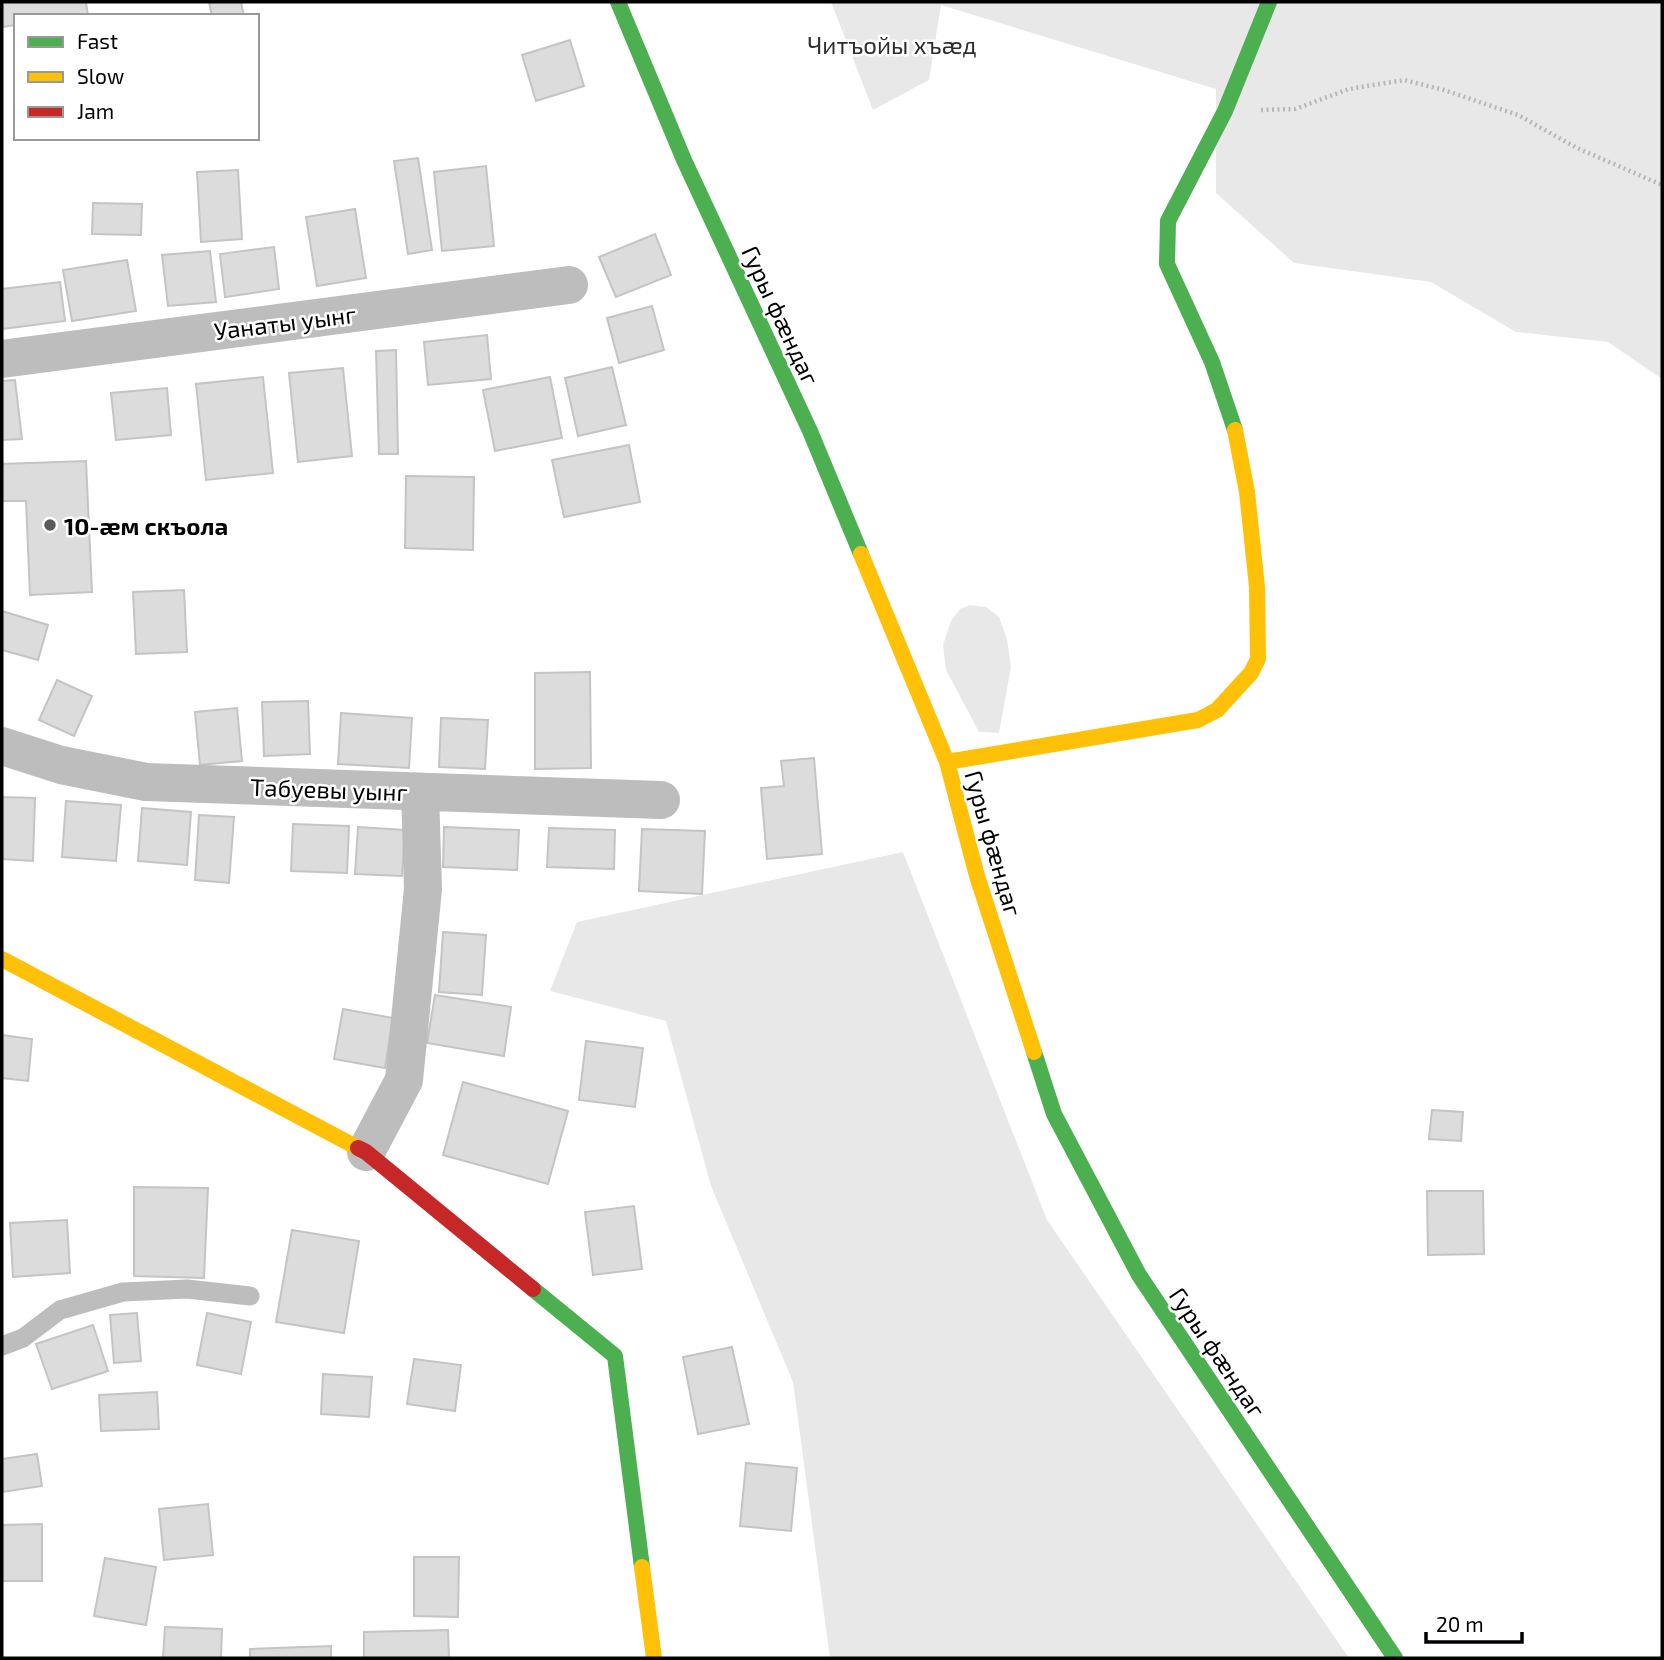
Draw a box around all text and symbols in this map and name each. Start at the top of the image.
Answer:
legend [14,14,259,140]
text: Fast [77,28,118,53]
park label: Читъойы хъæд [807,30,977,59]
text: Slow [77,63,124,88]
text: Jam [77,98,114,123]
street label: Гуры фӕндаг [735,241,826,390]
street label: Уанаты уынг [212,299,358,346]
place label: 10-æм скъола [64,511,228,540]
marker: 10-æм скъола [42,517,58,533]
street label: Гуры фӕндаг [958,767,1029,919]
street label: Табуевы уынг [250,772,408,807]
street label: Гуры фӕндаг [1163,1282,1272,1423]
scale bar [1426,1600,1522,1644]
text: 20 m [1436,1611,1484,1636]

